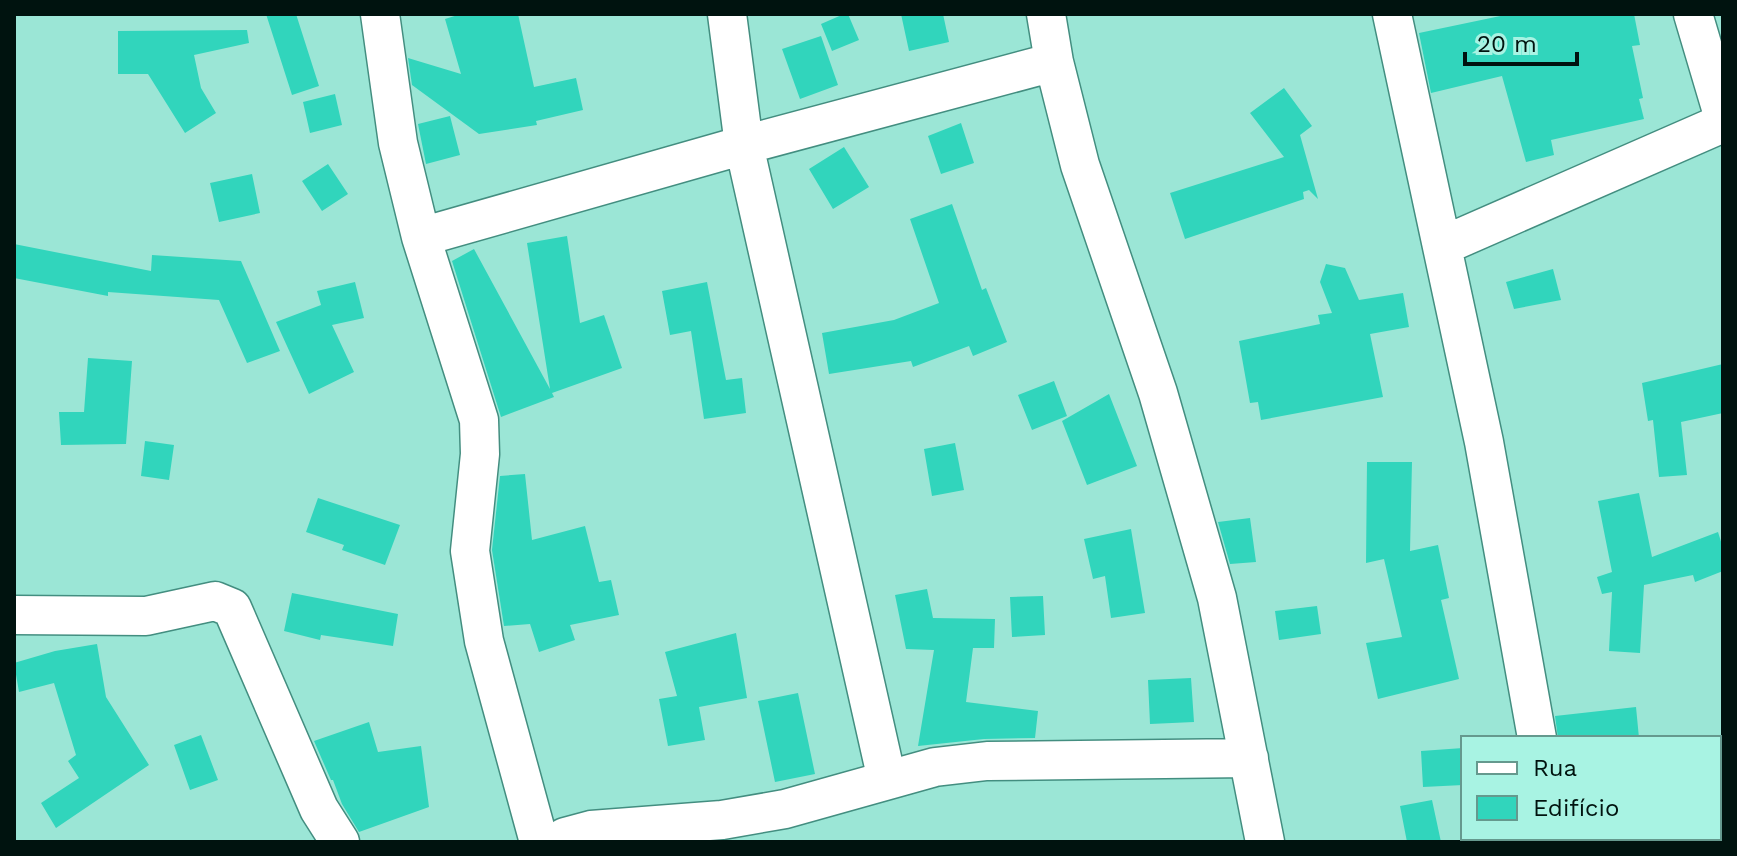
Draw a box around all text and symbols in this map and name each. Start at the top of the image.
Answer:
scale bar [1465,16,1577,66]
text: 20 m [1477,30,1537,58]
legend [1461,736,1721,840]
text: Rua [1533,754,1577,782]
text: Edifício [1533,794,1619,822]

